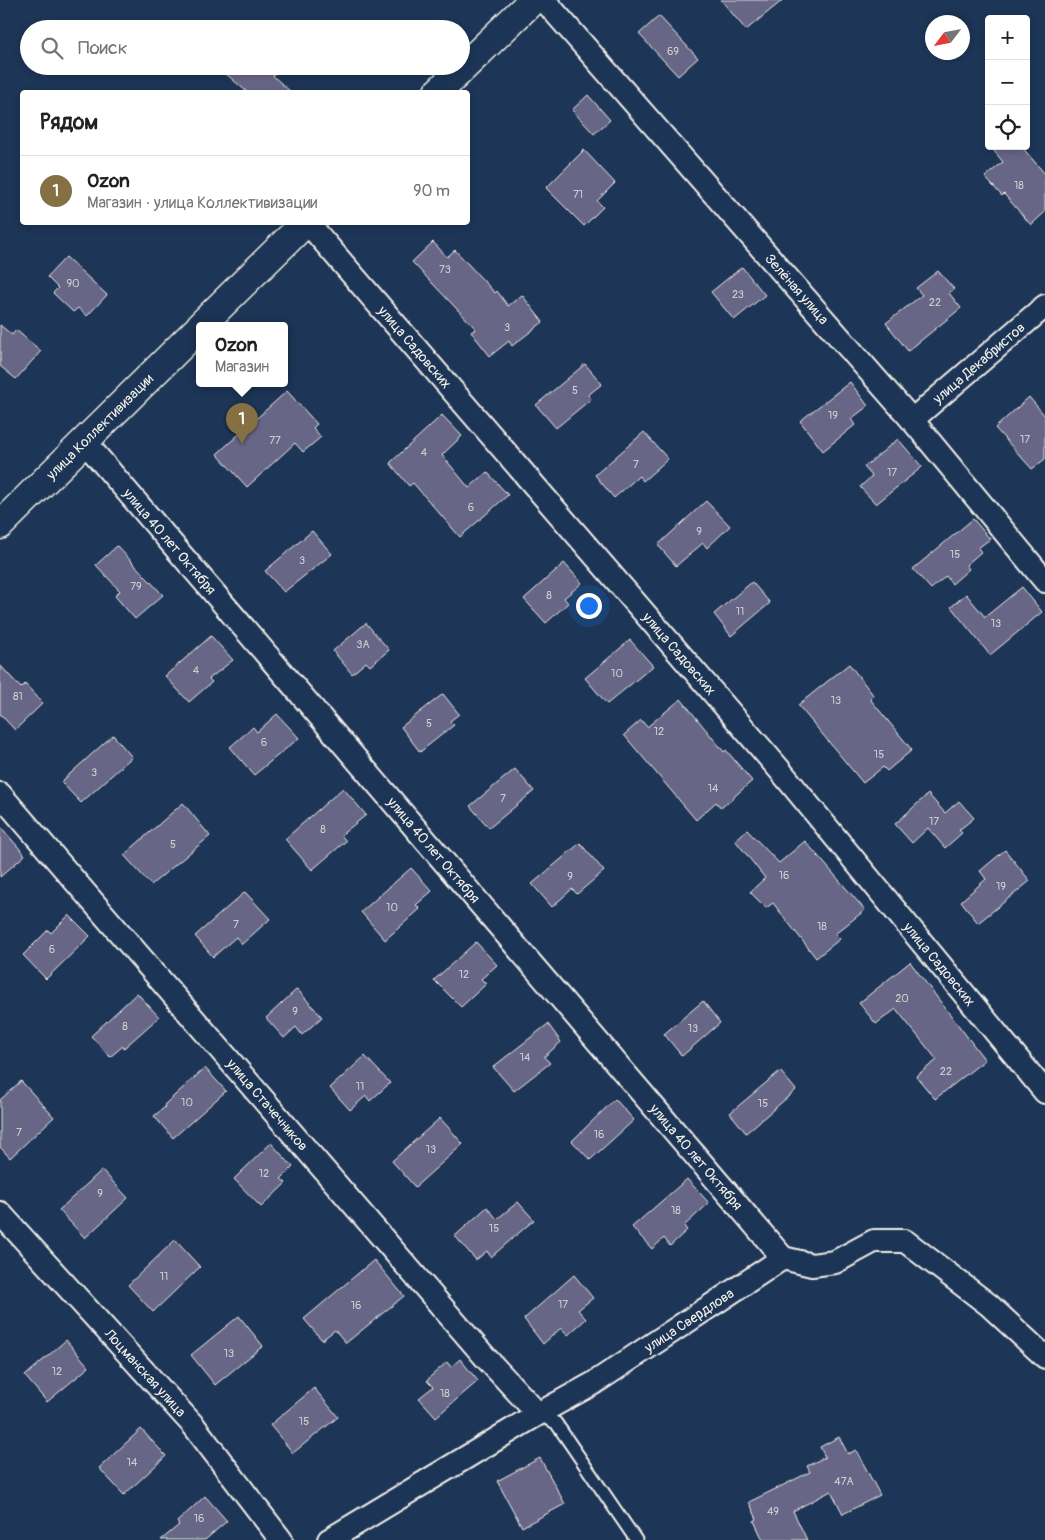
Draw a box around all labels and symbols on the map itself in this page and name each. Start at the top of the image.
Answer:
north arrow [925,15,970,60]
house number: 69 [667,45,679,58]
house number: 18 [1014,179,1024,192]
house number: 71 [573,188,583,201]
street label: Зелёная улица [762,250,833,328]
house number: 73 [439,263,451,276]
house number: 90 [66,277,80,290]
house number: 23 [732,288,744,301]
house number: 22 [929,296,941,309]
street label: улица Садовских [374,301,455,392]
street label: улица Декабристов [929,319,1028,407]
house number: 3 [504,321,510,334]
street label: улица Коллективизации [42,370,156,484]
house number: 5 [572,384,578,397]
pin: 1 [226,403,258,444]
house number: 19 [828,409,838,422]
house number: 17 [1020,433,1030,446]
house number: 77 [269,434,281,447]
house number: 4 [421,446,428,459]
house number: 7 [633,458,639,471]
house number: 17 [887,466,897,479]
street label: улица 40 лет Октября [119,484,220,598]
house number: 6 [468,501,474,514]
house number: 9 [696,525,702,538]
house number: 15 [950,548,960,561]
house number: 3 [299,554,305,567]
house number: 79 [130,580,142,593]
house number: 8 [546,589,552,602]
your location [576,593,602,619]
house number: 11 [736,605,744,618]
street label: улица Садовских [638,608,720,698]
house number: 13 [991,617,1001,630]
house number: 3А [356,638,370,651]
house number: 4 [193,664,200,677]
house number: 10 [611,667,623,680]
house number: 81 [13,690,23,703]
house number: 13 [831,694,841,707]
house number: 5 [426,717,432,730]
house number: 12 [654,725,664,738]
house number: 6 [261,736,267,749]
house number: 15 [874,748,884,761]
house number: 3 [91,766,97,779]
house number: 14 [708,782,719,795]
house number: 7 [500,792,506,805]
street label: улица 40 лет Октября [383,793,484,906]
house number: 17 [929,815,939,828]
house number: 8 [320,823,326,836]
house number: 5 [170,838,176,851]
house number: 16 [779,869,789,882]
house number: 9 [567,870,573,883]
house number: 19 [996,880,1006,893]
house number: 10 [386,901,398,914]
house number: 7 [233,918,239,931]
street label: улица Садовских [899,918,979,1009]
house number: 18 [817,920,827,933]
house number: 6 [49,943,55,956]
house number: 12 [459,968,469,981]
house number: 20 [895,992,909,1005]
house number: 9 [292,1005,298,1018]
house number: 8 [122,1020,128,1033]
house number: 13 [688,1022,698,1035]
house number: 14 [520,1051,531,1064]
street label: улица Стачечников [223,1054,312,1154]
house number: 22 [940,1065,952,1078]
house number: 11 [356,1080,364,1093]
house number: 10 [181,1096,193,1109]
house number: 15 [758,1097,768,1110]
street label: улица 40 лет Октября [646,1100,746,1213]
house number: 7 [16,1126,22,1139]
house number: 16 [594,1128,604,1141]
house number: 13 [426,1143,436,1156]
house number: 12 [259,1167,269,1180]
house number: 9 [97,1187,103,1200]
house number: 18 [671,1204,681,1217]
house number: 15 [489,1222,499,1235]
house number: 11 [160,1270,168,1283]
street label: улица Свердлова [640,1284,737,1356]
house number: 17 [558,1298,568,1311]
house number: 16 [351,1299,361,1312]
street label: Лоцманская улица [100,1325,190,1420]
house number: 13 [224,1347,234,1360]
house number: 12 [52,1365,62,1378]
house number: 18 [440,1387,450,1400]
house number: 15 [299,1415,309,1428]
house number: 14 [127,1456,138,1469]
house number: 47А [834,1475,854,1488]
house number: 49 [767,1505,779,1518]
house number: 16 [194,1512,204,1525]

